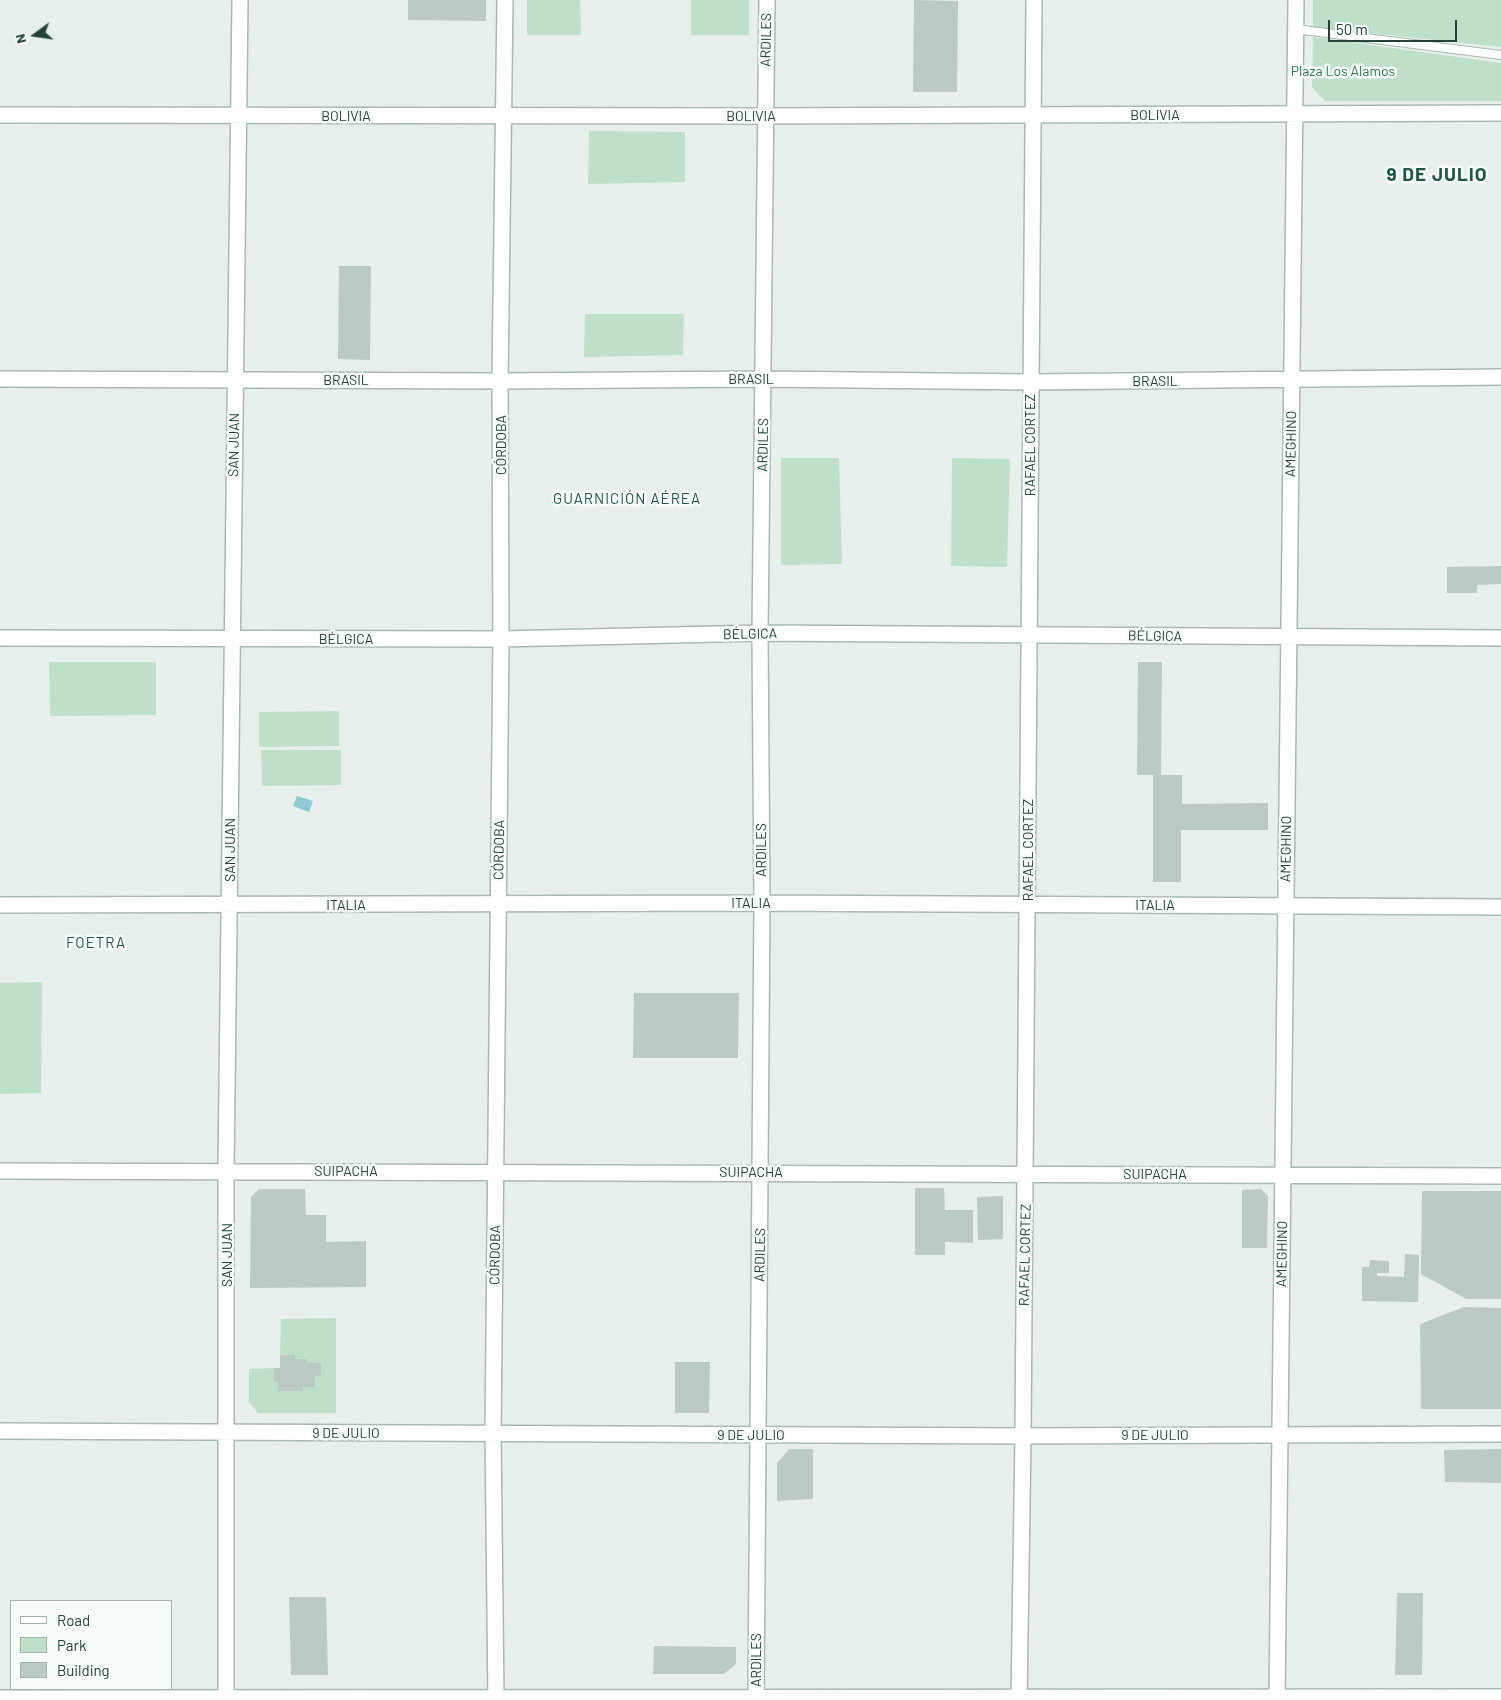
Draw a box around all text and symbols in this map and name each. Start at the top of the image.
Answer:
north arrow [10,10,60,60]
scale bar [1331,10,1460,42]
street label: ARDILES [757,13,775,67]
text: 50 m [1336,20,1368,38]
text: N [11,32,29,45]
park label: Plaza Los Alamos [1291,63,1395,79]
street label: BOLIVIA [1130,107,1180,123]
street label: BOLIVIA [321,108,371,124]
street label: BOLIVIA [726,108,776,124]
district label: 9 DE JULIO [1385,164,1489,186]
street label: BRASIL [728,371,774,387]
street label: BRASIL [323,372,369,388]
street label: BRASIL [1132,373,1178,389]
street label: RAFAEL CORTEZ [1022,394,1038,496]
street label: AMEGHINO [1282,411,1300,477]
street label: SAN JUAN [225,413,243,477]
street label: CÓRDOBA [493,415,509,475]
street label: ARDILES [754,418,772,472]
district label: GUARNICIÓN AÉREA [551,490,703,508]
street label: BÉLGICA [723,625,777,643]
street label: BÉLGICA [1128,627,1182,645]
street label: BÉLGICA [319,631,373,647]
street label: RAFAEL CORTEZ [1020,799,1036,901]
street label: AMEGHINO [1277,816,1295,882]
street label: SAN JUAN [222,818,238,882]
street label: CÓRDOBA [490,820,508,880]
street label: ARDILES [753,823,769,877]
street label: ITALIA [731,895,771,911]
street label: ITALIA [326,897,366,913]
street label: ITALIA [1135,897,1175,913]
district label: FOETRA [65,934,127,952]
street label: SUIPACHA [314,1163,378,1179]
street label: SUIPACHA [719,1164,783,1180]
street label: SUIPACHA [1123,1166,1187,1182]
street label: RAFAEL CORTEZ [1016,1204,1034,1306]
street label: AMEGHINO [1273,1221,1291,1287]
street label: SAN JUAN [219,1223,235,1287]
street label: CÓRDOBA [486,1225,504,1285]
street label: ARDILES [751,1228,769,1282]
street label: 9 DE JULIO [312,1425,380,1441]
street label: 9 DE JULIO [717,1427,785,1443]
street label: 9 DE JULIO [1121,1427,1189,1443]
legend [10,1600,172,1690]
text: Road [57,1611,90,1629]
street label: ARDILES [748,1633,764,1687]
text: Park [57,1636,86,1654]
text: Building [57,1661,110,1679]

